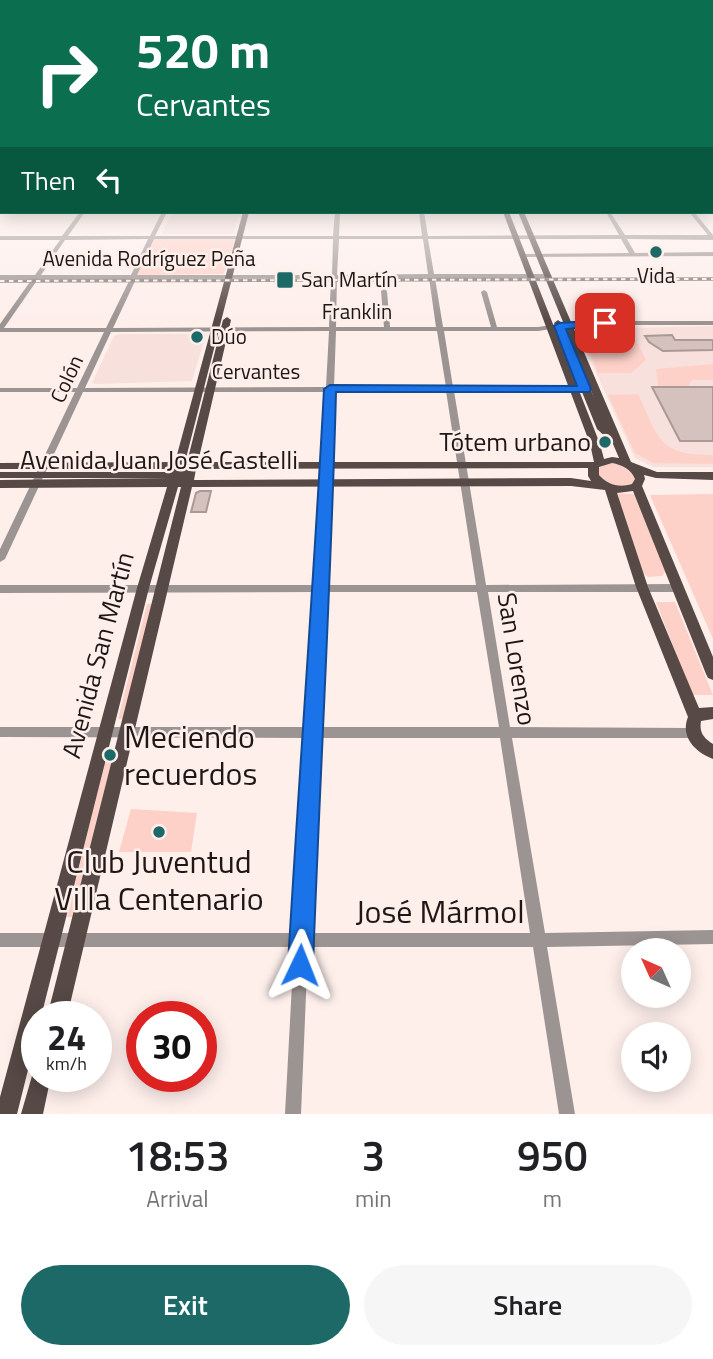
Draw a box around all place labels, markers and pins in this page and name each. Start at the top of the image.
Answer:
marker: Vida [648,244,664,260]
place label: Vida [637,259,676,291]
place label: San Martín [301,263,397,295]
marker: San Martín [275,270,295,290]
pin [575,293,635,353]
place label: Dúo [211,320,247,352]
marker: Dúo [189,329,205,345]
place label: Tótem urbano [439,422,591,461]
marker: Tótem urbano [597,434,613,450]
place label: Meciendo recuerdos [124,712,257,797]
marker: Meciendo recuerdos [102,747,118,763]
marker: Club Juventud Villa Centenario [151,824,167,840]
place label: Club Juventud Villa Centenario [54,837,264,922]

